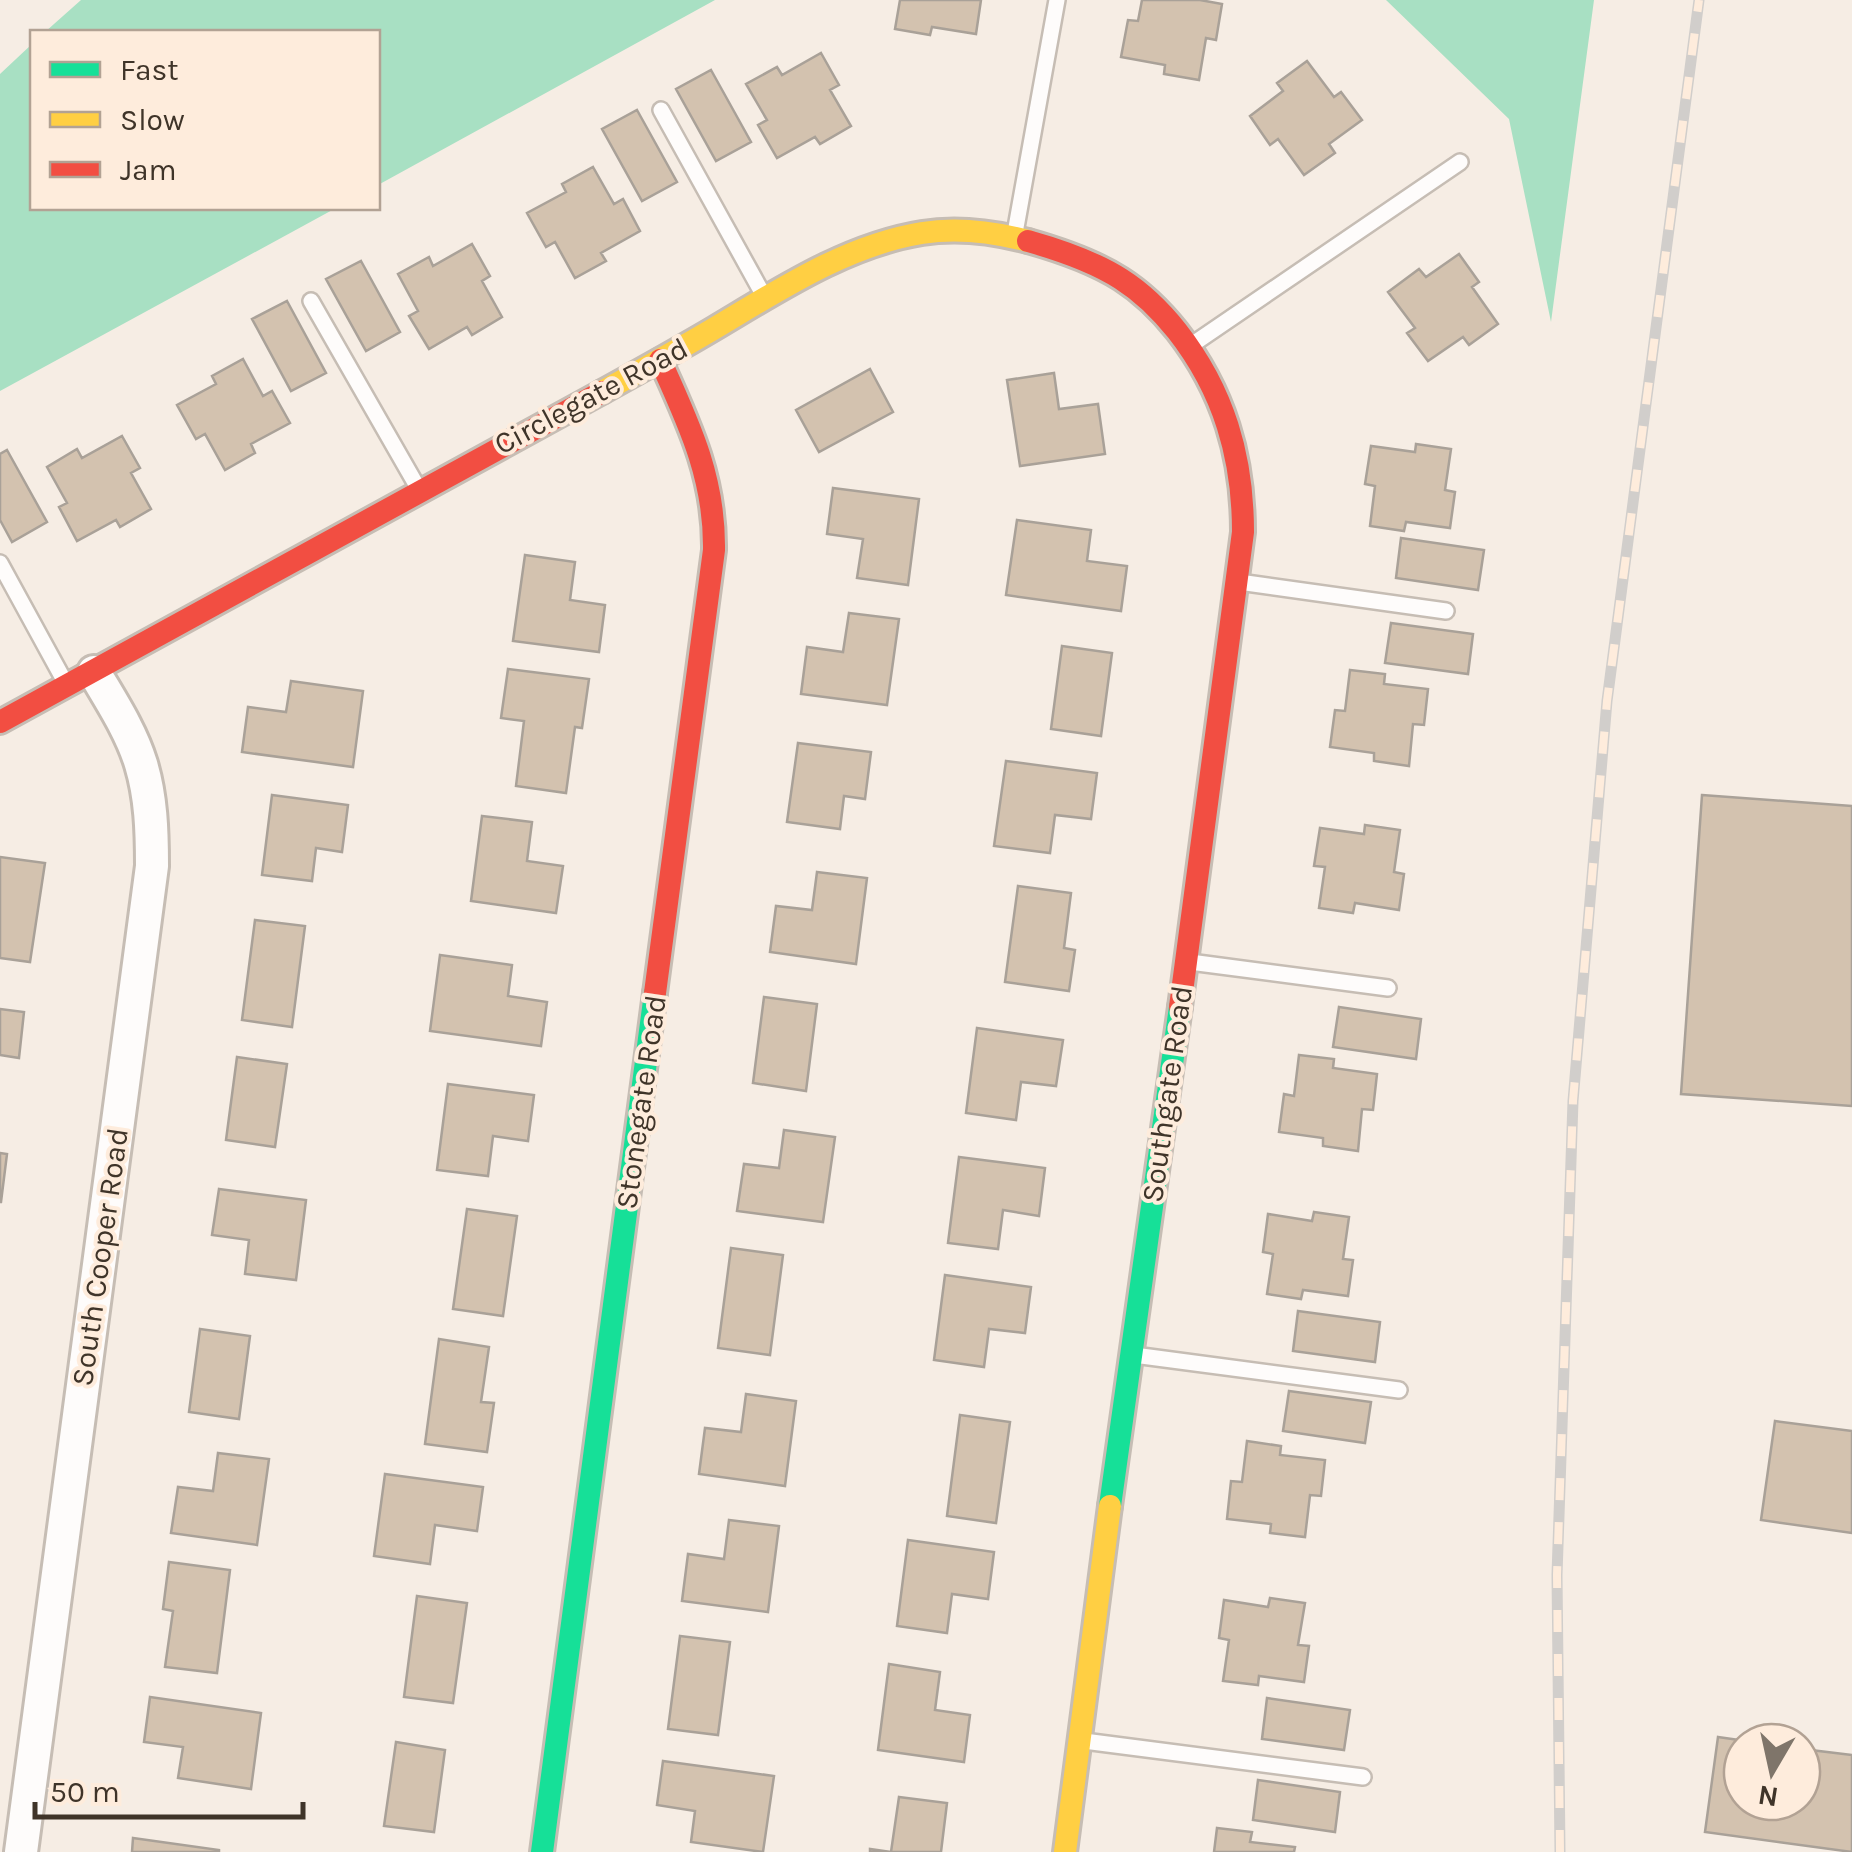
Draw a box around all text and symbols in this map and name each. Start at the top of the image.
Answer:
legend [30,30,380,210]
text: Fast [120,52,179,88]
text: Slow [120,102,185,138]
text: Jam [120,152,177,188]
street label: Circlegate Road [488,330,694,462]
street label: Southgate Road [1134,983,1200,1205]
street label: Stonegate Road [608,993,674,1211]
street label: South Cooper Road [64,1126,136,1388]
north arrow [1722,1722,1822,1822]
scale bar [35,1757,302,1819]
text: 50 m [50,1774,120,1810]
text: N [1756,1778,1781,1814]

